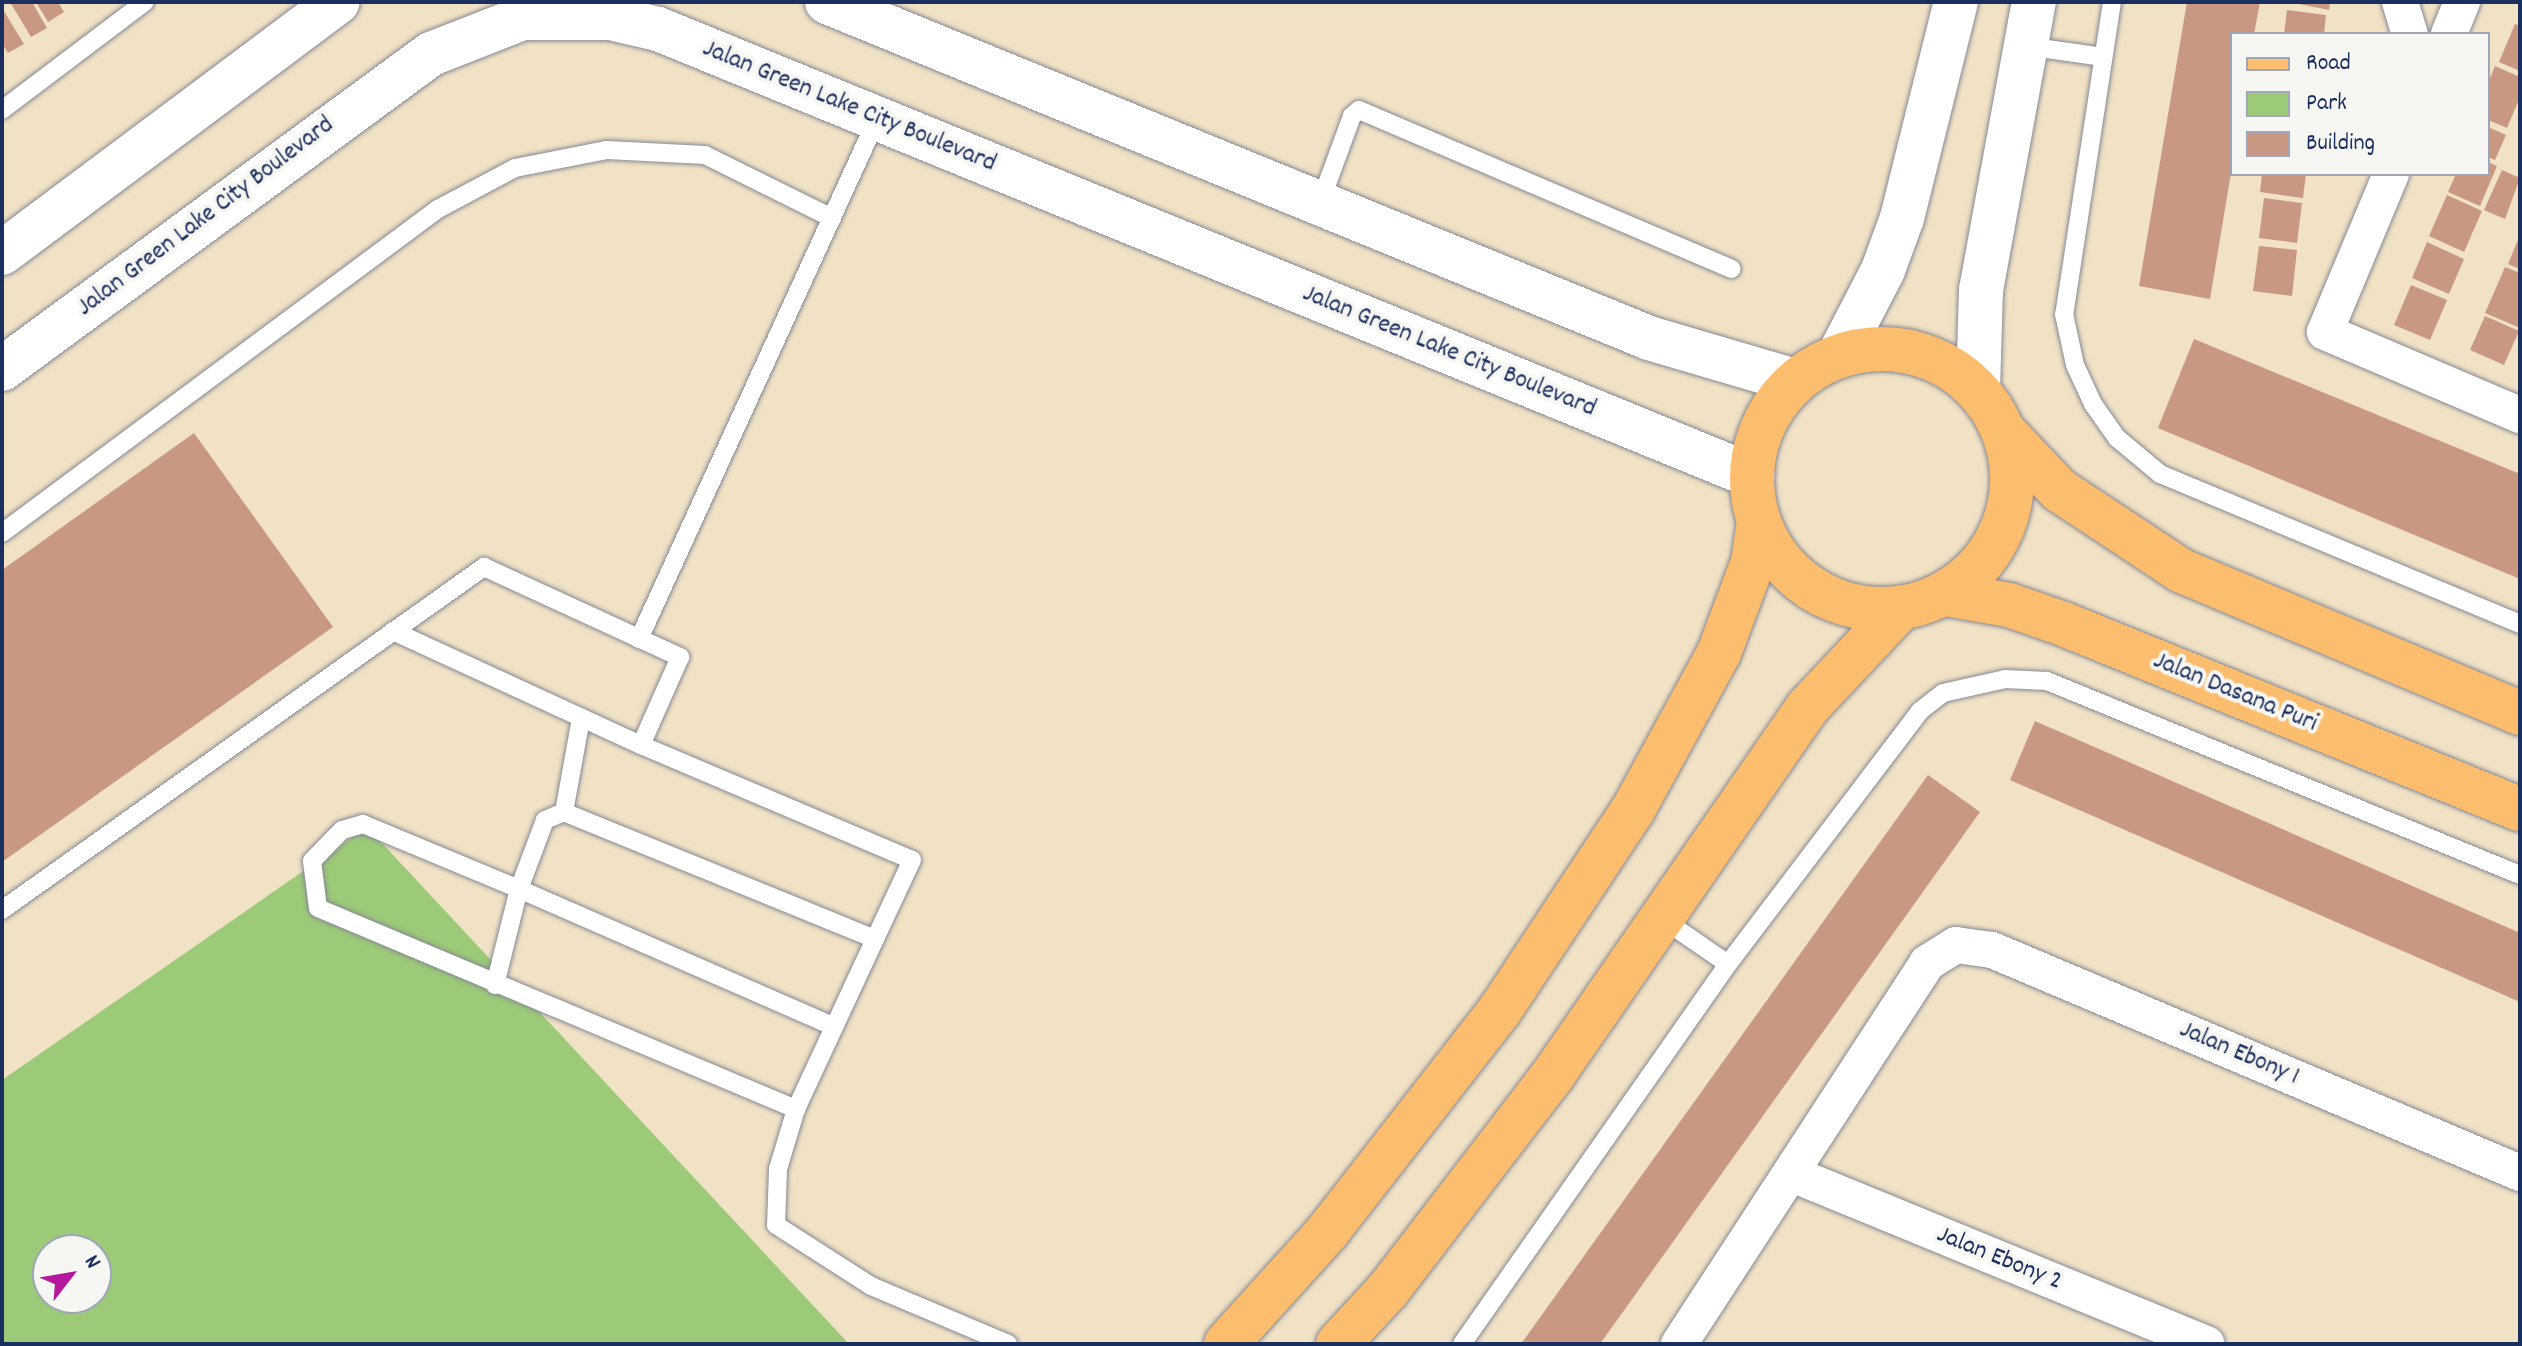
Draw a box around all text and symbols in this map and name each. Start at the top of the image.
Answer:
legend [2230,32,2490,176]
street label: Jalan Green Lake City Boulevard [698,34,1000,180]
text: Road [2306,47,2351,81]
text: Park [2306,87,2347,121]
street label: Jalan Green Lake City Boulevard [71,110,341,324]
text: Building [2306,127,2375,161]
street label: Jalan Green Lake City Boulevard [1298,279,1600,425]
street label: Jalan Dasana Puri [2148,646,2322,740]
street label: Jalan Ebony 1 [2175,1015,2303,1093]
street label: Jalan Ebony 2 [1932,1220,2066,1298]
north arrow [32,1234,112,1314]
text: N [75,1250,107,1275]

